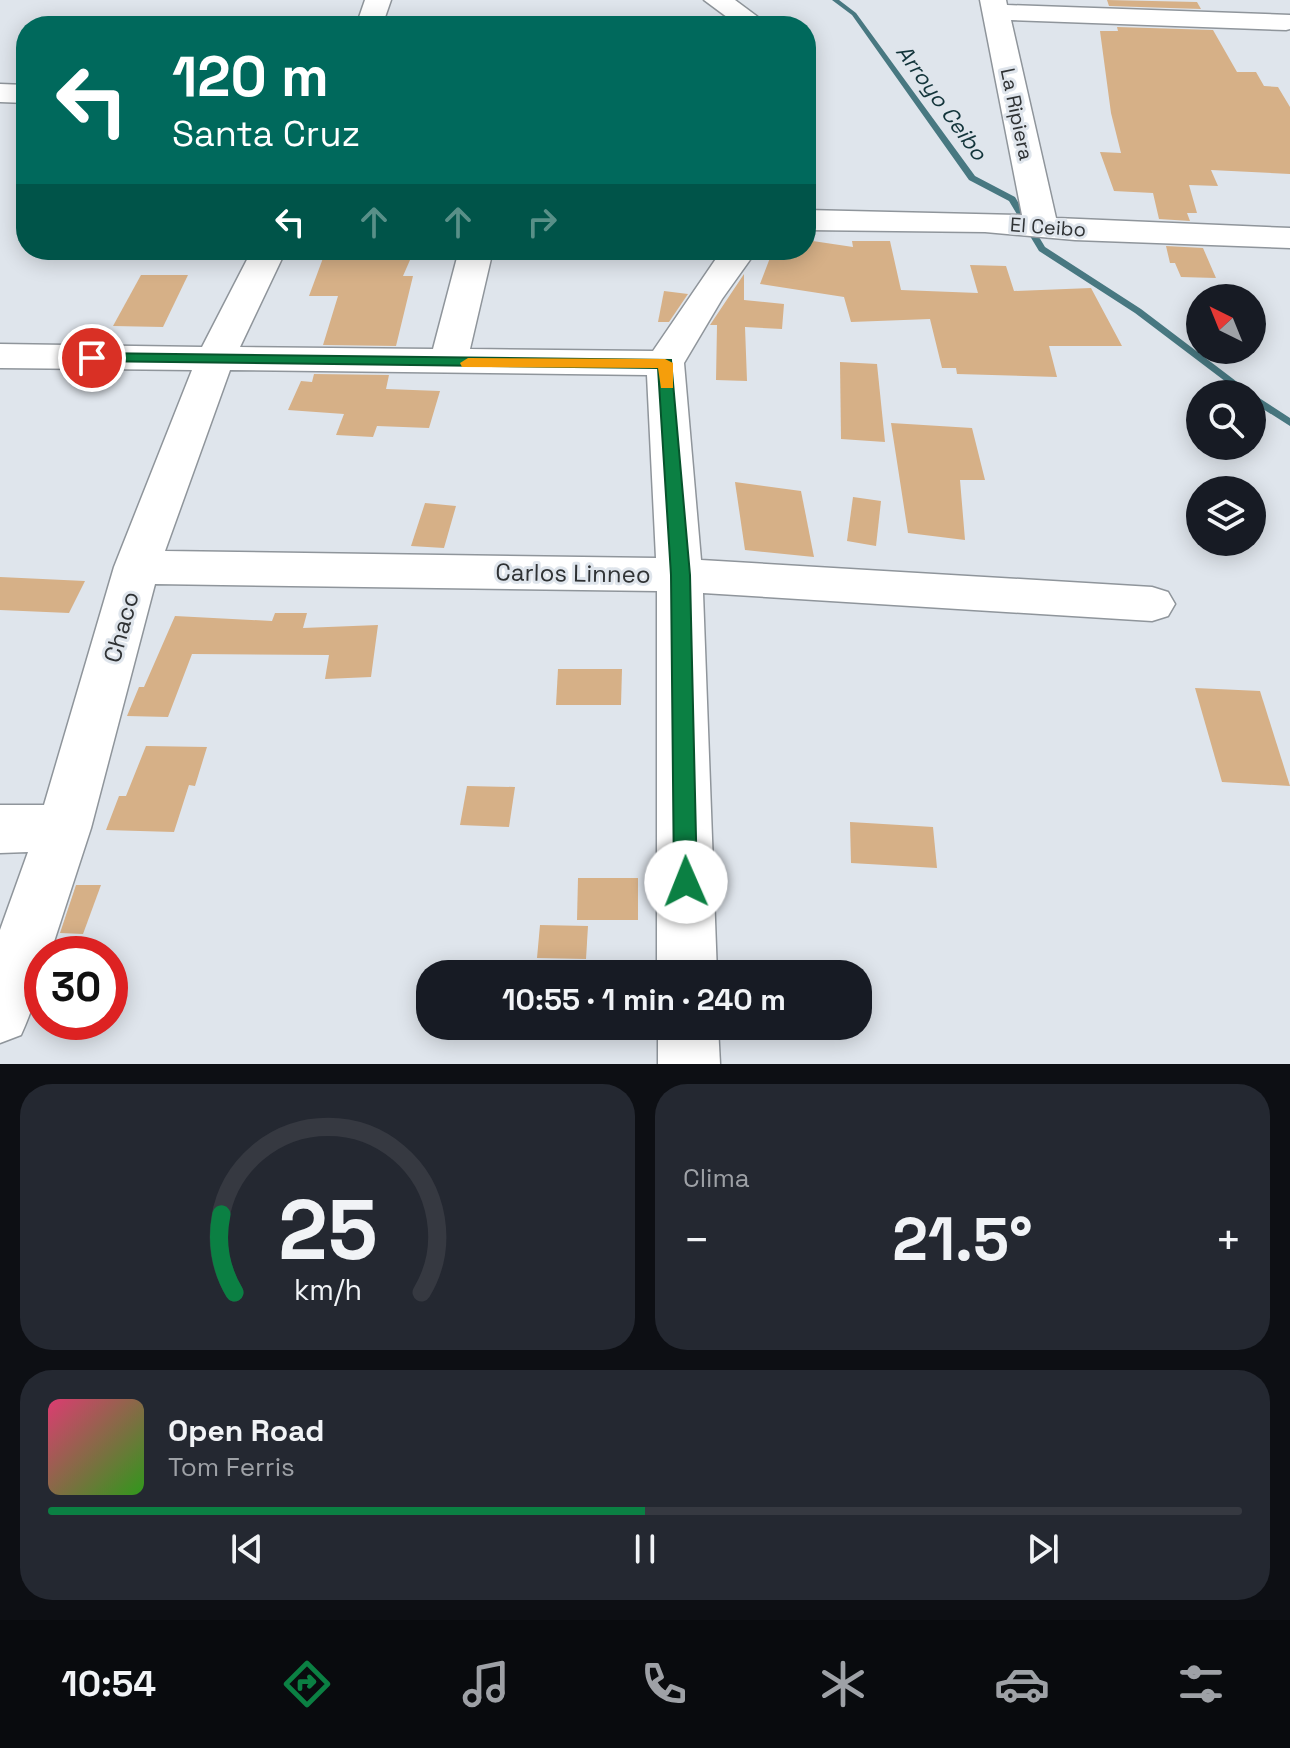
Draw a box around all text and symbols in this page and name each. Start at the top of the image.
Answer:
water label: Arroyo Ceibo [891,38,994,167]
text: 120 m [172,41,329,112]
icon: left [40,48,144,152]
street label: La Ripiera [995,66,1039,162]
text: Santa Cruz [172,111,360,157]
icon: left [268,200,312,244]
icon: ahead [352,200,396,244]
icon: ahead [436,200,480,244]
icon: right [520,200,564,244]
street label: El Ceibo [1009,211,1087,243]
north arrow [1186,284,1266,364]
map controls [1186,284,1266,556]
pin [58,324,126,392]
icon: arrive [70,336,114,380]
button: search [1186,380,1266,460]
button: layers [1186,476,1266,556]
street label: Carlos Linneo [495,556,651,590]
street label: Chaco [96,588,146,666]
position arrow [644,840,728,924]
speed limit sign: 30 [24,936,128,1040]
text: 10:55 · 1 min · 240 m [502,980,786,1019]
text: Clima [683,1161,750,1195]
text: 25 [278,1177,377,1283]
text: 21.5° [892,1201,1033,1278]
text: − [683,1212,710,1268]
text: + [1215,1212,1242,1268]
text: km/h [293,1272,362,1308]
text: Open Road [168,1411,324,1450]
text: Tom Ferris [168,1450,295,1484]
icon: previous [225,1527,269,1571]
icon: pause [623,1527,667,1571]
icon: next [1021,1527,1065,1571]
icon: directions [279,1656,335,1712]
icon: music [458,1656,514,1712]
icon: phone [636,1656,692,1712]
icon: climate [815,1656,871,1712]
icon: car [994,1656,1050,1712]
icon: filters [1173,1656,1229,1712]
text: 10:54 [61,1661,156,1707]

